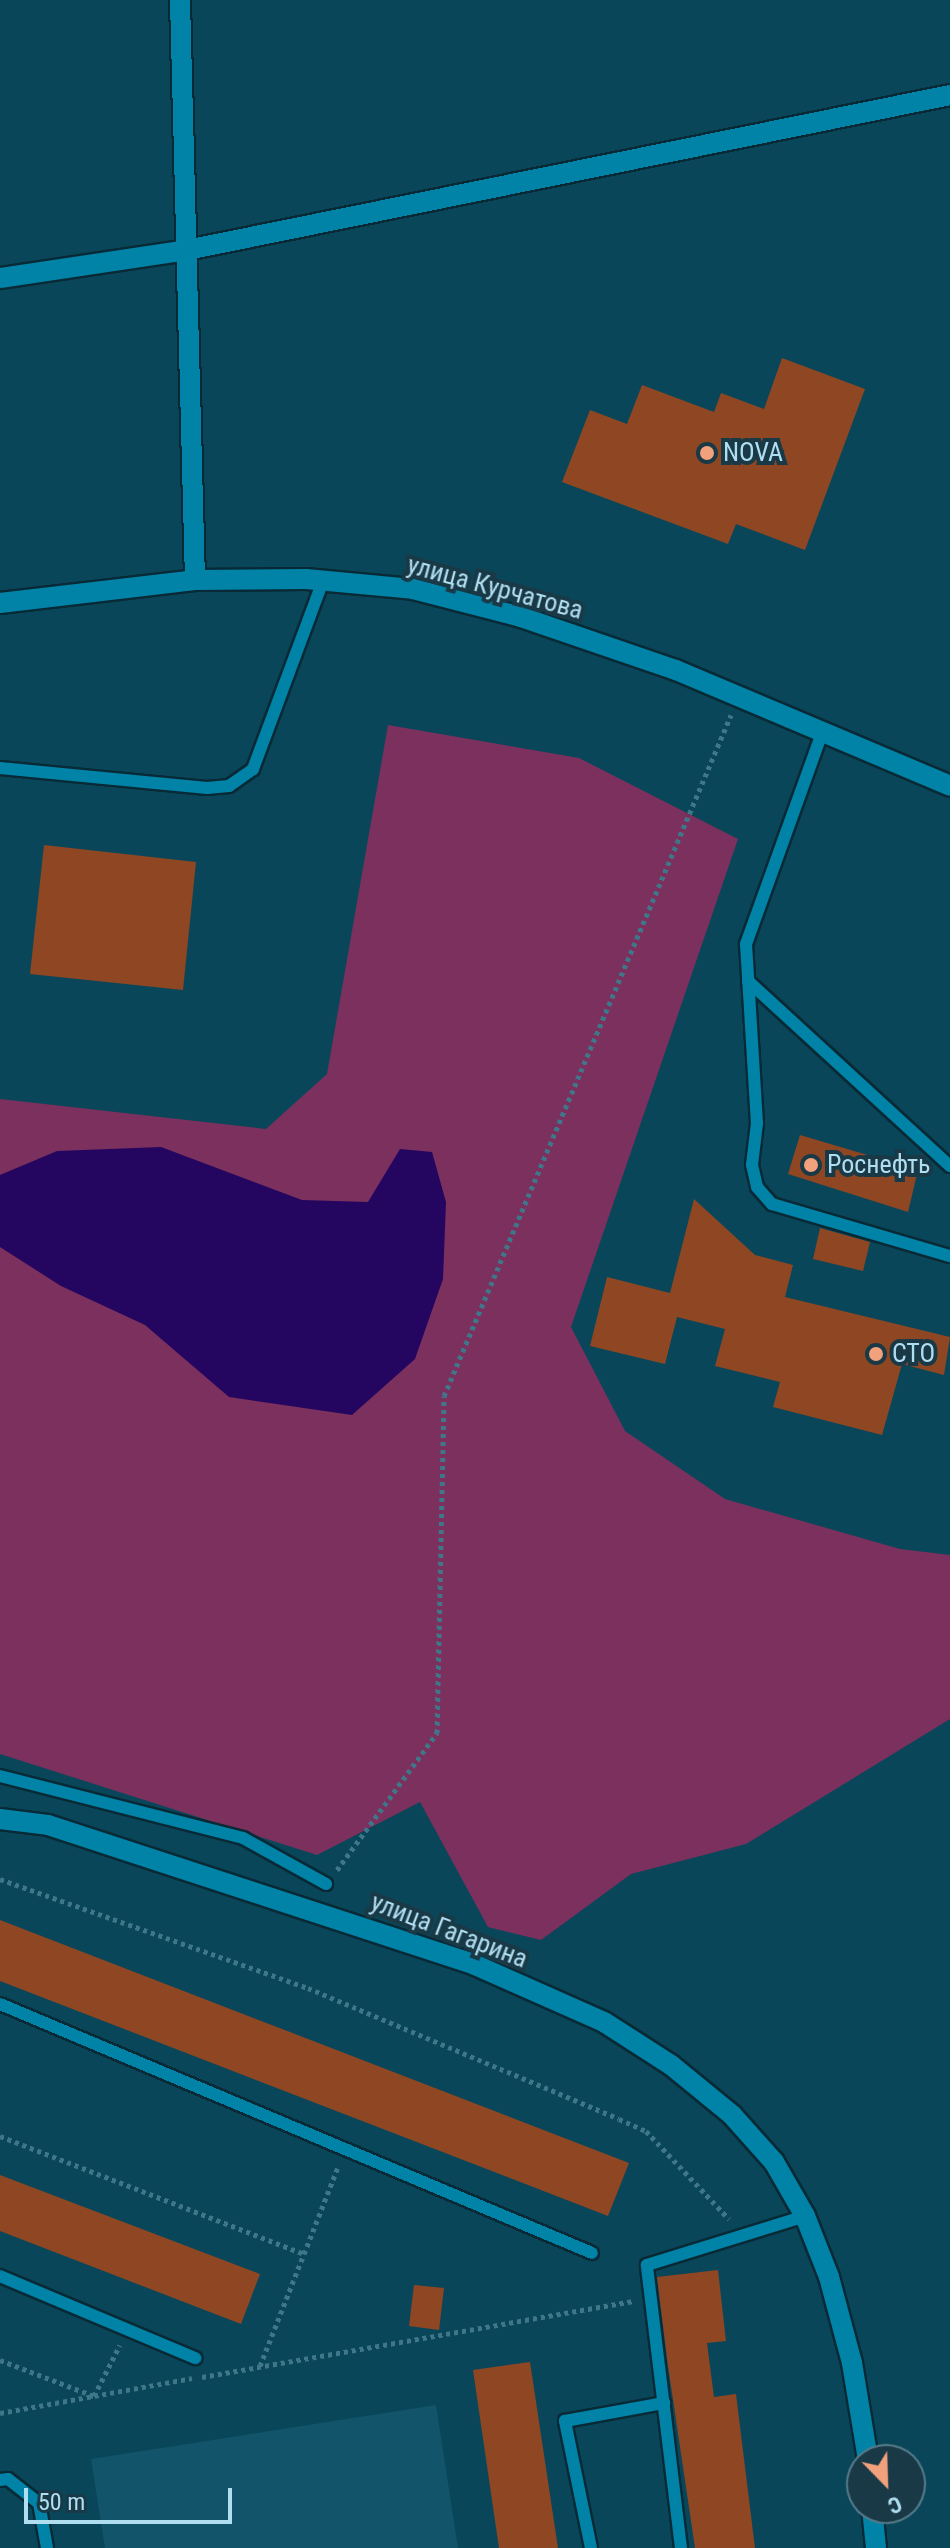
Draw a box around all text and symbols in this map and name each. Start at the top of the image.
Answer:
place label: NOVA [723,437,783,469]
marker: NOVA [698,444,716,462]
street label: улица Курчатова [404,550,586,626]
place label: Роснефть [827,1149,931,1181]
marker: Роснефть [802,1156,820,1174]
place label: СТО [892,1338,935,1370]
marker: СТО [867,1345,885,1363]
street label: улица Гагарина [366,1887,532,1975]
north arrow [846,2444,926,2524]
scale bar [28,2472,236,2522]
text: 50 m [38,2488,85,2516]
text: С [884,2491,905,2519]

